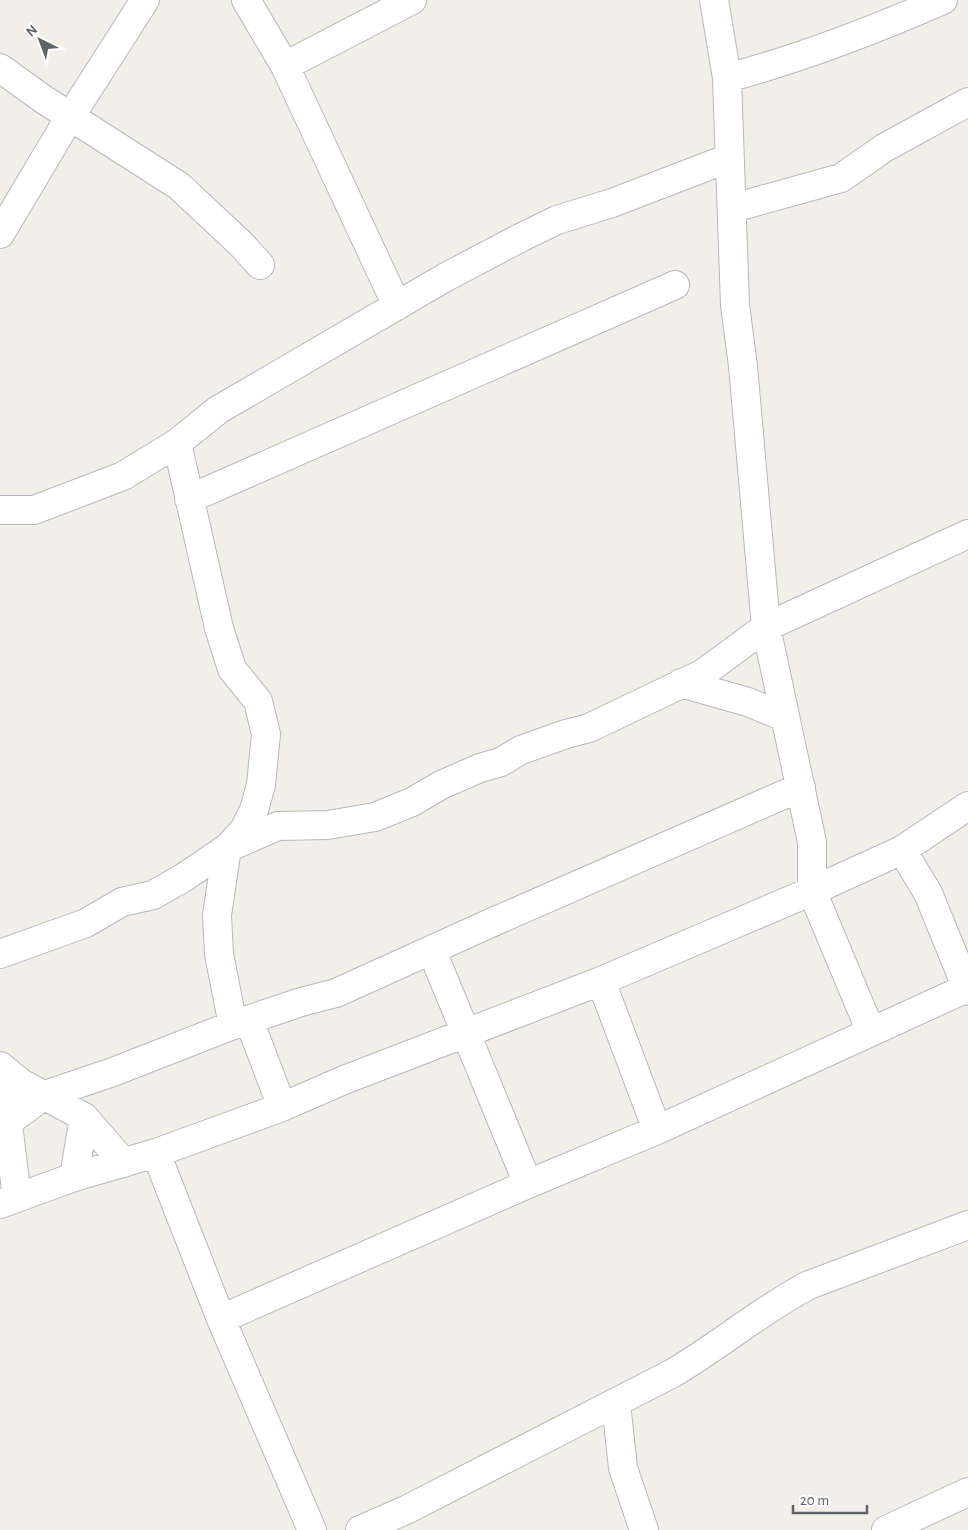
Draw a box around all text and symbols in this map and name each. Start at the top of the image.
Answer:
north arrow [15,15,65,65]
text: N [24,23,40,40]
scale bar [793,1482,867,1514]
text: 20 m [800,1493,829,1508]

